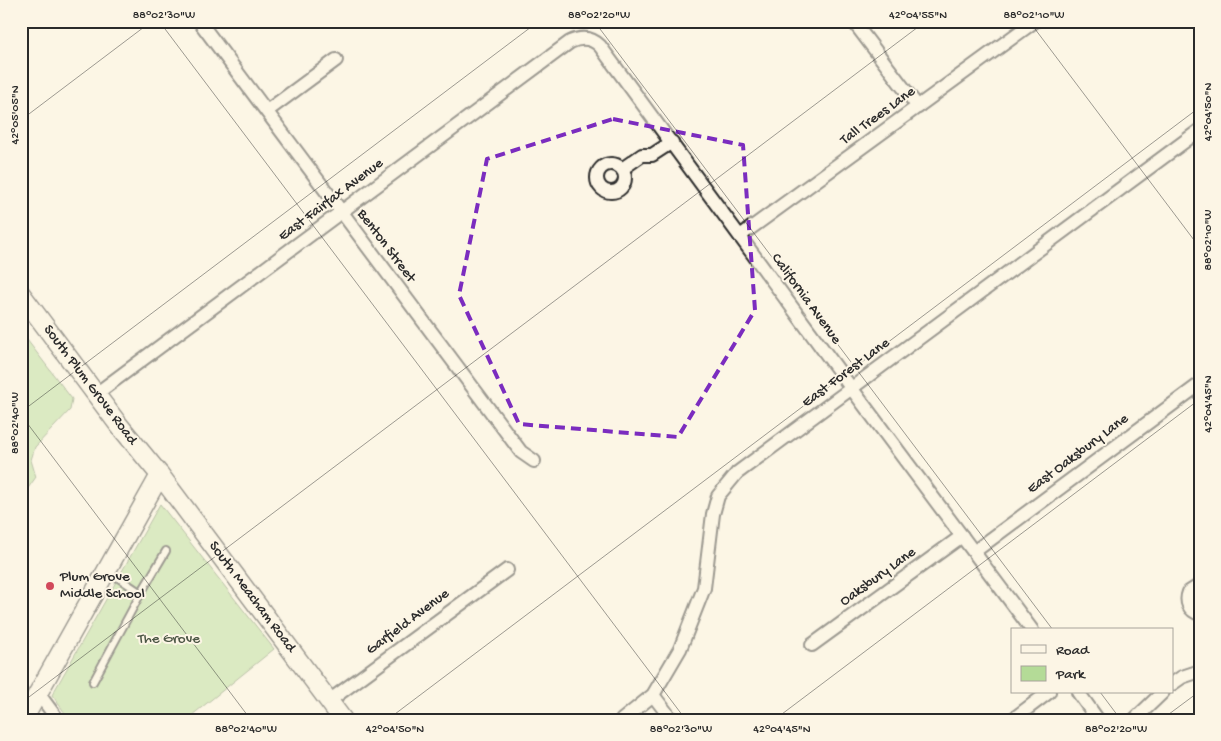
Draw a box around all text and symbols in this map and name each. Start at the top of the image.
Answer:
text: 88°02'30"W [133,9,195,23]
text: 88°02'20"W [568,9,630,23]
text: 42°04'55"N [889,9,947,23]
text: 88°02'10"W [1003,9,1065,23]
street label: Tall Trees Lane [836,83,919,150]
text: 42°04'50"N [1202,83,1216,141]
text: 42°05'05"N [9,85,23,145]
street label: East Fairfax Avenue [275,154,387,245]
street label: Benton Street [352,205,421,288]
text: 88°02'10"W [1202,209,1216,271]
street label: California Avenue [767,250,845,348]
street label: South Plum Grove Road [39,321,142,450]
street label: East Forest Lane [799,334,894,412]
text: 42°04'45"N [1202,375,1216,433]
text: 88°02'40"W [9,392,23,454]
street label: East Oaksbury Lane [1024,410,1132,498]
street label: South Meacham Road [204,538,300,657]
street label: Oaksbury Lane [837,543,920,611]
place label: Plum Grove Middle School [59,568,145,603]
marker: Plum Grove Middle School [44,580,56,592]
street label: Garfield Avenue [363,585,453,659]
legend [1011,628,1174,694]
park label: The Grove [137,630,200,648]
text: Road [1056,642,1090,660]
text: Park [1055,666,1086,684]
text: 88°02'40"W [215,723,277,737]
text: 42°04'50"N [366,723,424,737]
text: 88°02'30"W [650,723,712,737]
text: 42°04'45"N [753,723,811,737]
text: 88°02'20"W [1085,723,1147,737]

